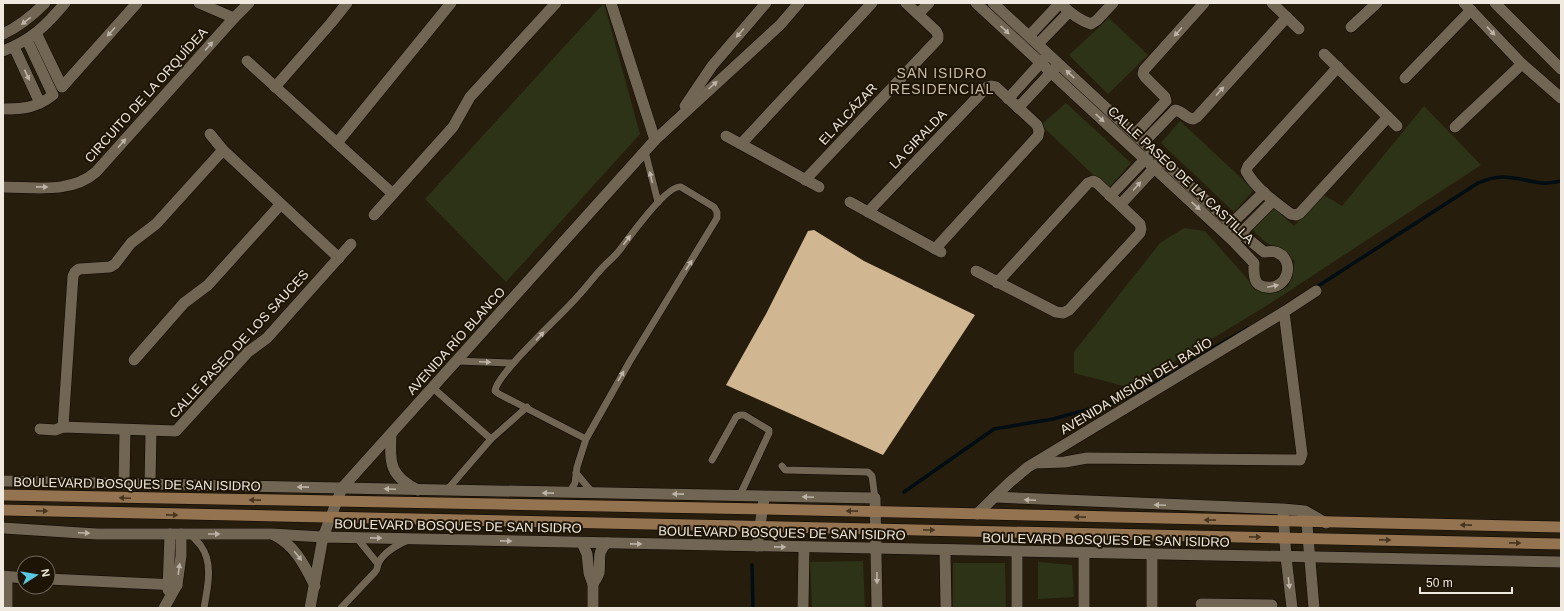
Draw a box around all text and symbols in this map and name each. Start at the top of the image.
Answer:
one-way arrow [20,17,31,25]
street label: CIRCUITO DE LA ORQUÍDEA [82,24,211,165]
one-way arrow [1000,25,1010,34]
one-way arrow [1486,26,1496,36]
one-way arrow [107,27,116,37]
one-way arrow [736,27,745,38]
one-way arrow [1173,27,1183,37]
one-way arrow [204,40,213,51]
district label: SAN ISIDRO RESIDENCIAL [890,65,994,97]
one-way arrow [1065,69,1075,79]
one-way arrow [24,70,30,81]
street label: EL ALCÁZAR [816,80,880,148]
one-way arrow [708,81,719,90]
one-way arrow [1215,86,1225,96]
street label: CALLE PASEO DE LA CASTILLA [1105,103,1257,247]
street label: LA GIRALDA [886,106,950,171]
one-way arrow [1095,113,1105,123]
one-way arrow [117,138,126,147]
one-way arrow [648,170,654,183]
one-way arrow [1133,181,1142,191]
one-way arrow [36,184,49,190]
one-way arrow [1191,201,1201,211]
one-way arrow [623,234,632,245]
one-way arrow [685,260,693,270]
street label: CALLE PASEO DE LOS SAUCES [166,267,312,421]
one-way arrow [1267,283,1280,289]
street label: AVENIDA RÍO BLANCO [404,284,508,398]
one-way arrow [535,331,544,340]
street label: AVENIDA MISIÓN DEL BAJÍO [1057,335,1215,437]
one-way arrow [479,359,492,365]
one-way arrow [618,370,625,382]
street label: BOULEVARD BOSQUES DE SAN ISIDRO [13,474,261,494]
one-way arrow [296,484,309,490]
one-way arrow [383,486,396,492]
one-way arrow [542,489,554,496]
one-way arrow [671,491,684,497]
one-way arrow [802,493,814,500]
one-way arrow [119,494,131,501]
one-way arrow [248,497,261,503]
one-way arrow [1023,497,1036,503]
one-way arrow [1154,501,1166,508]
one-way arrow [36,508,48,515]
one-way arrow [845,508,858,514]
one-way arrow [166,511,178,518]
one-way arrow [1073,514,1086,520]
street label: BOULEVARD BOSQUES DE SAN ISIDRO [334,516,582,536]
one-way arrow [1203,517,1216,523]
one-way arrow [1460,522,1472,529]
street label: BOULEVARD BOSQUES DE SAN ISIDRO [658,523,906,543]
one-way arrow [923,527,935,534]
one-way arrow [78,529,90,536]
street label: BOULEVARD BOSQUES DE SAN ISIDRO [982,530,1230,550]
one-way arrow [208,531,220,538]
one-way arrow [1249,534,1262,540]
one-way arrow [370,535,383,541]
one-way arrow [1379,537,1392,543]
one-way arrow [500,538,513,544]
one-way arrow [1509,540,1522,546]
one-way arrow [630,541,643,547]
one-way arrow [774,543,786,550]
one-way arrow [294,550,302,561]
north arrow [16,555,56,595]
one-way arrow [176,563,182,575]
text: N [39,568,52,578]
scale bar [1420,569,1512,595]
one-way arrow [874,572,880,585]
text: 50 m [1426,576,1453,590]
one-way arrow [1286,577,1292,589]

